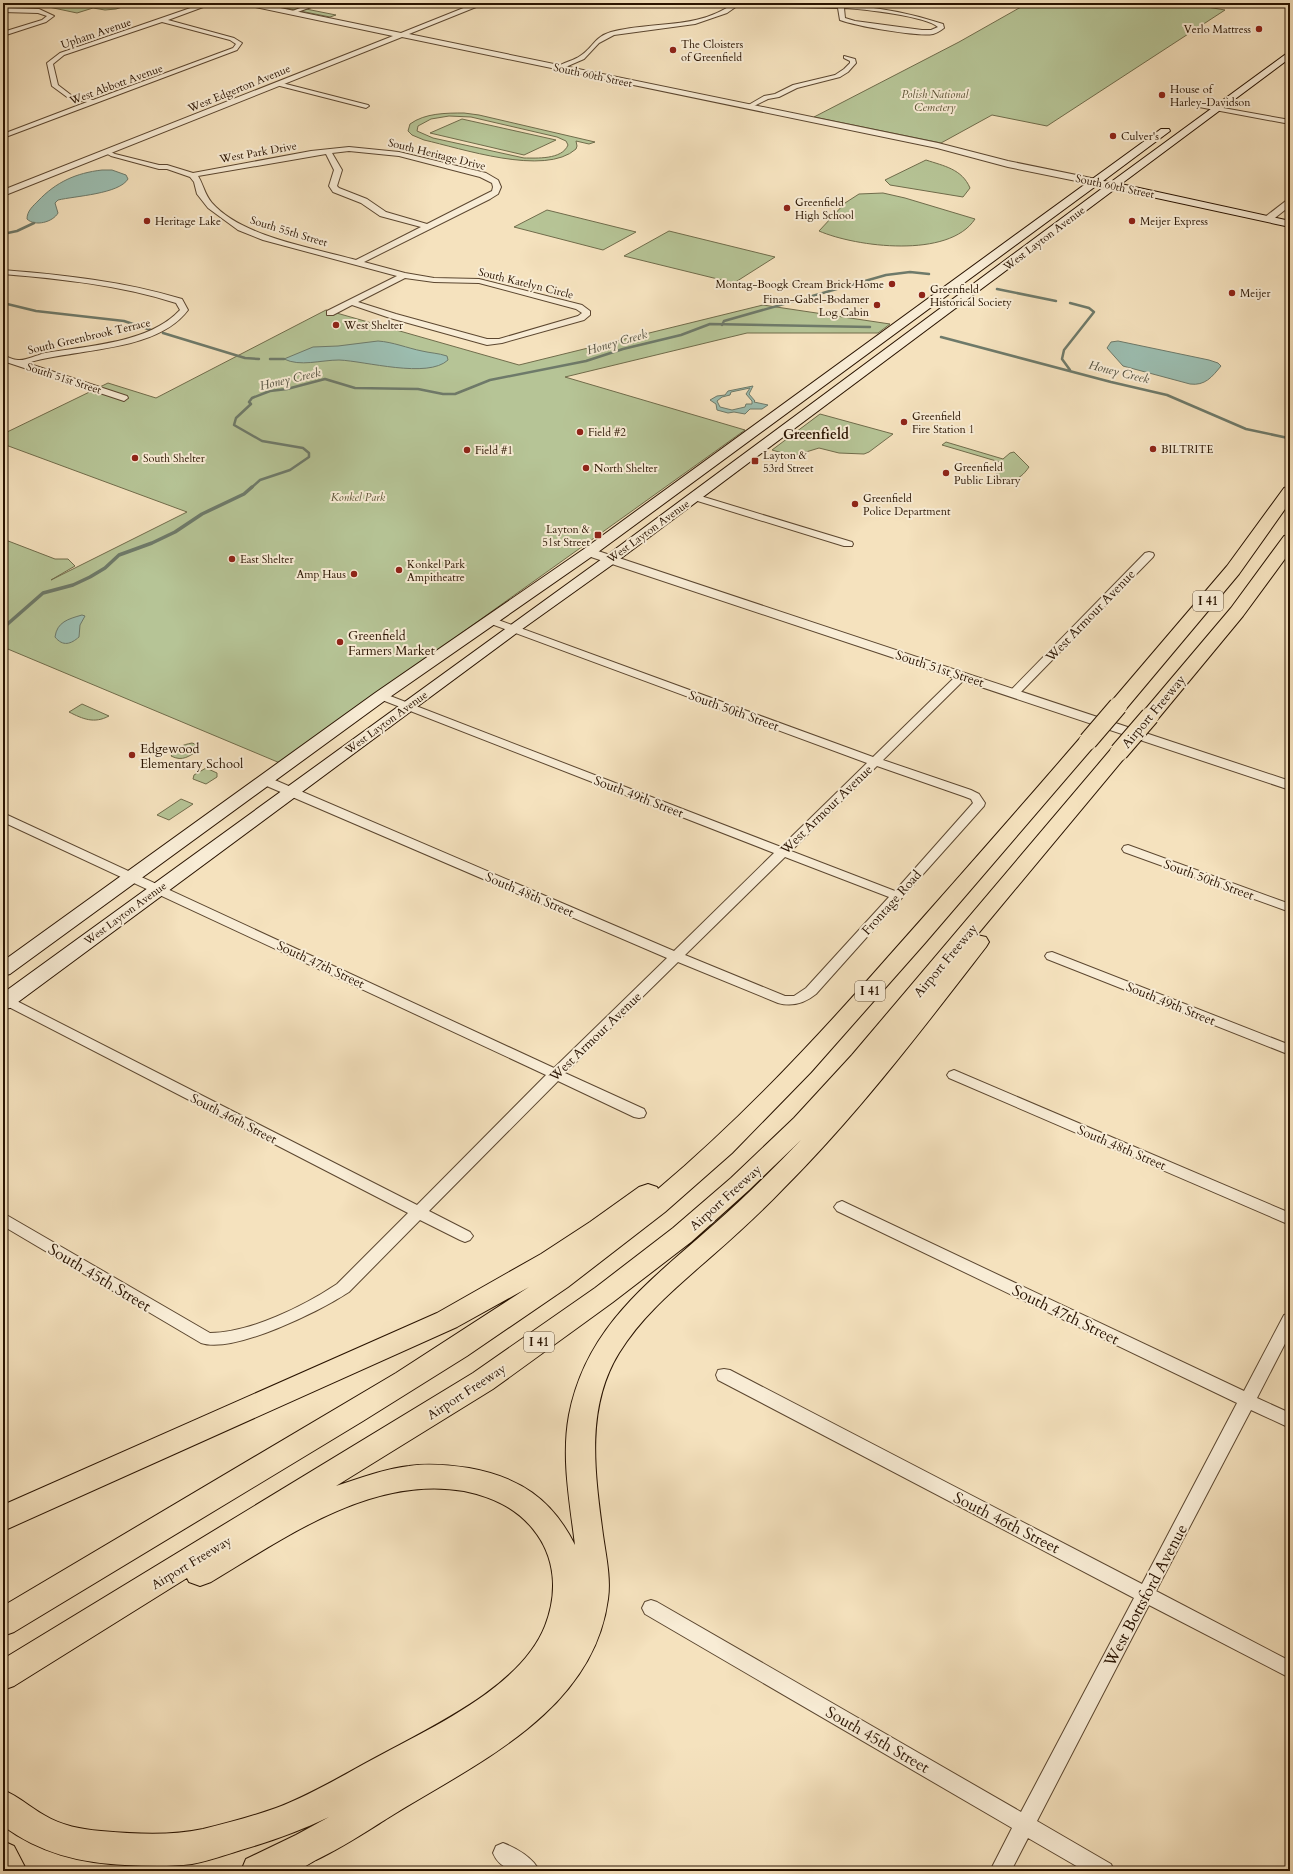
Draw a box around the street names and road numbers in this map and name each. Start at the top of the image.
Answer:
street label: Upham Avenue [59,14,133,53]
street label: South 60th Street [552,60,634,91]
street label: West Abbott Avenue [66,61,165,109]
street label: West Edgerton Avenue [185,61,293,116]
street label: South Heritage Drive [386,135,487,174]
street label: West Park Drive [217,138,298,167]
street label: South 60th Street [1074,171,1156,202]
street label: West Layton Avenue [1000,203,1088,275]
street label: South 55th Street [248,213,330,251]
street label: South Katelyn Circle [477,264,575,303]
street label: South Greenbrook Terrace [26,315,152,358]
street label: South 51st Street [25,359,104,398]
street label: West Layton Avenue [603,496,693,567]
street label: West Armour Avenue [1041,566,1140,666]
road number: I 41 [1193,591,1223,611]
street label: South 51st Street [893,646,986,692]
street label: Airport Freeway [1118,671,1190,752]
street label: South 50th Street [686,686,781,736]
street label: West Layton Avenue [341,687,431,758]
street label: West Armour Avenue [776,761,877,859]
street label: South 49th Street [591,772,686,822]
street label: South 50th Street [1161,855,1256,905]
street label: Frontage Road [858,866,926,939]
street label: South 48th Street [482,868,577,922]
street label: West Layton Avenue [80,878,170,949]
street label: Airport Freeway [910,920,982,1001]
street label: South 47th Street [274,937,367,993]
street label: South 49th Street [1123,978,1218,1030]
road number: I 41 [855,981,885,1001]
street label: West Armour Avenue [545,988,646,1086]
street label: South 46th Street [187,1089,280,1148]
street label: South 48th Street [1074,1121,1169,1175]
street label: Airport Freeway [686,1161,766,1235]
street label: South 45th Street [44,1238,155,1317]
street label: South 47th Street [1008,1279,1123,1350]
road number: I 41 [524,1332,554,1352]
street label: Airport Freeway [424,1359,510,1424]
street label: South 46th Street [950,1487,1063,1559]
street label: West Bottsford Avenue [1098,1520,1193,1672]
street label: Airport Freeway [148,1532,235,1594]
street label: South 45th Street [822,1701,933,1779]

